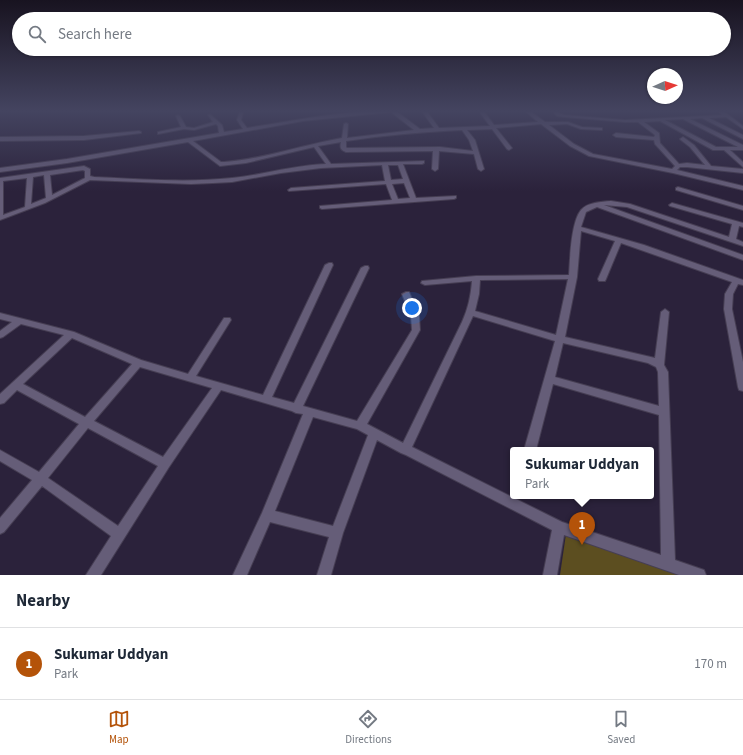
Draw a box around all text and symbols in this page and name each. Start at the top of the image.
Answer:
search box [12,12,731,56]
icon: search [26,23,48,45]
text: Search here [58,24,132,45]
north arrow [647,68,683,104]
your location [402,298,422,318]
popup [510,447,654,499]
text: Sukumar Uddyan [525,454,639,475]
text: Park [525,475,549,493]
pin: 1 [569,512,595,545]
text: Nearby [16,589,70,613]
text: Sukumar Uddyan [54,644,168,665]
text: 1 [26,655,32,673]
text: 170 m [694,655,727,673]
text: Park [54,665,78,683]
tab: Map [108,708,130,747]
tab: Directions [345,708,392,747]
tab: Saved [607,708,635,747]

